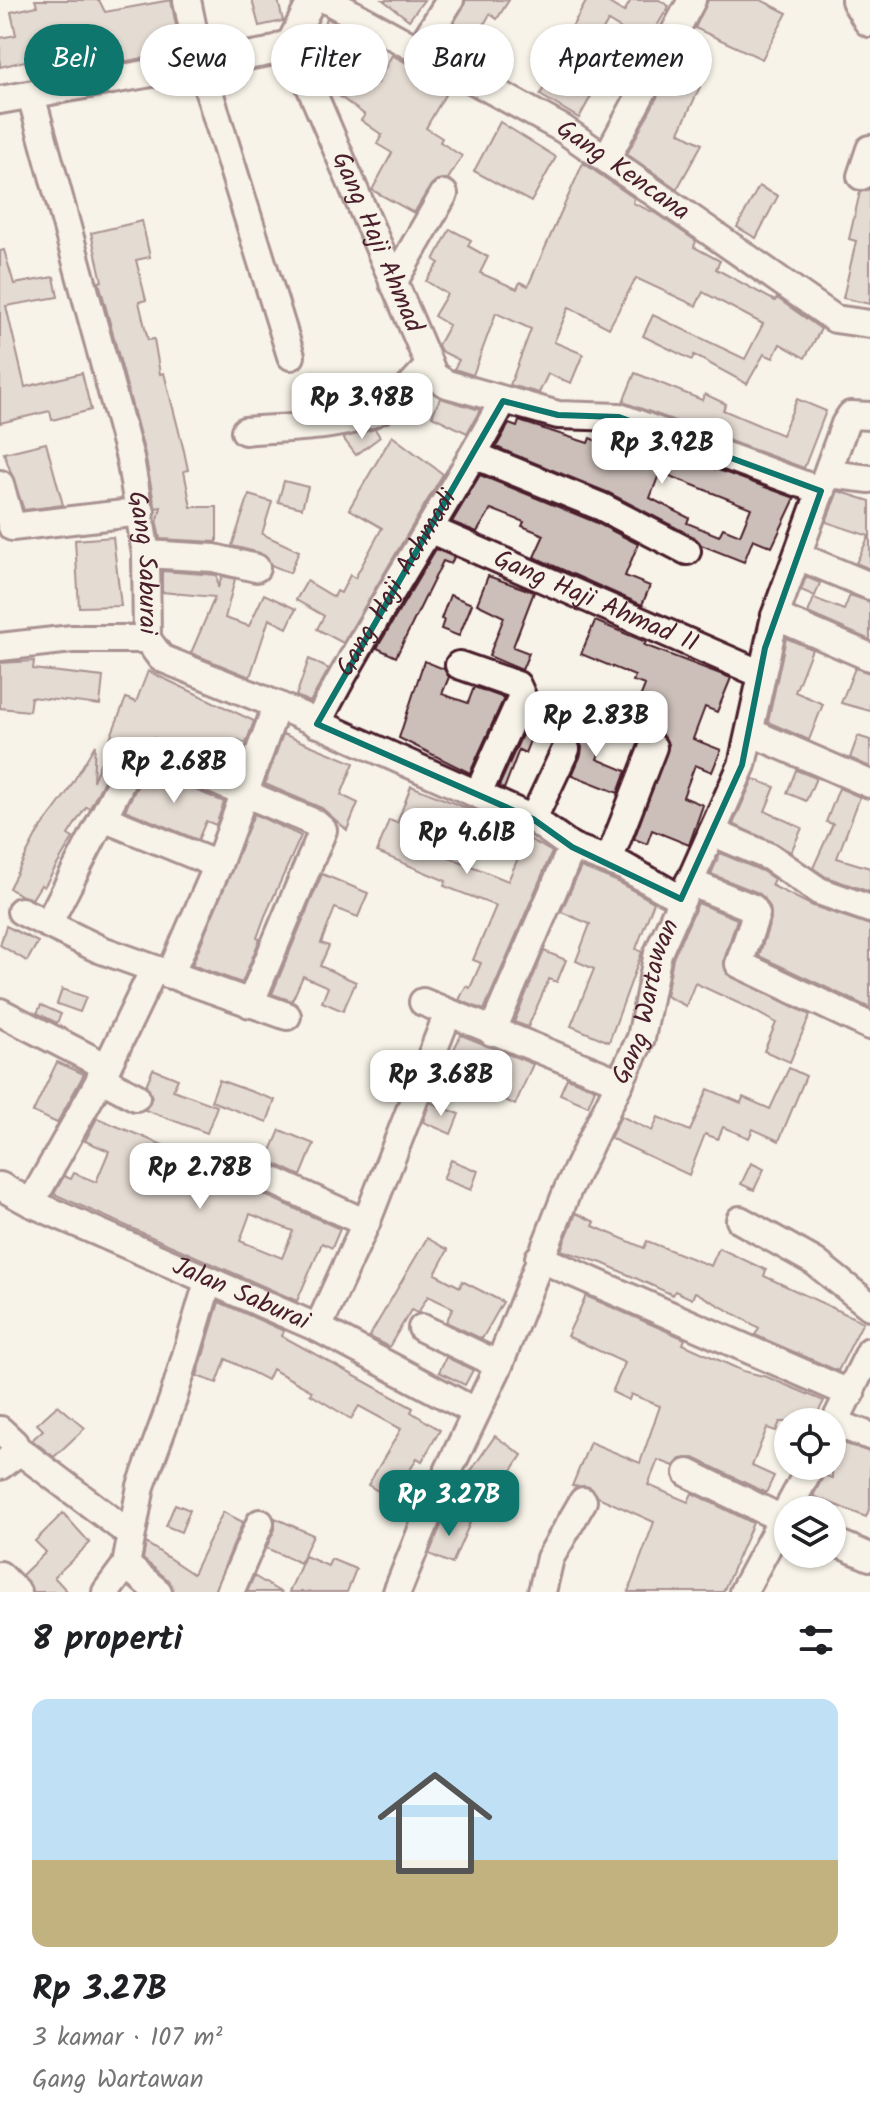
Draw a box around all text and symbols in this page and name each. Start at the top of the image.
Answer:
chip: Beli [24,24,124,96]
chip: Sewa [140,24,255,96]
chip: Filter [271,24,388,96]
chip: Baru [404,24,514,96]
chip: Apartemen [530,24,712,96]
street label: Gang Kencana [547,109,699,233]
street label: Gang Haji Ahmad [319,145,435,340]
pin: Rp 3.98B [279,373,445,441]
text: Rp 3.98B [310,378,414,420]
pin: Rp 3.92B [579,418,745,486]
text: Rp 3.92B [610,423,714,465]
street label: Gang Haji Achmadi [325,480,470,684]
street label: Gang Saburai [115,488,168,636]
street label: Gang Haji Ahmad II [487,539,705,665]
pin: Rp 2.83B [513,691,679,759]
text: Rp 2.83B [543,696,649,738]
pin: Rp 2.68B [91,737,257,805]
text: Rp 2.68B [121,742,227,784]
pin: Rp 4.61B [384,808,550,876]
text: Rp 4.61B [418,813,516,855]
street label: Gang Wartawan [600,912,692,1092]
pin: Rp 3.68B [358,1050,524,1118]
text: Rp 3.68B [388,1055,494,1097]
pin: Rp 2.78B [117,1143,283,1211]
text: Rp 2.78B [148,1148,252,1190]
street label: Jalan Saburai [165,1246,318,1344]
map controls [774,1408,846,1568]
button: locate [774,1408,846,1480]
pin: Rp 3.27B [366,1470,532,1538]
text: Rp 3.27B [397,1475,501,1517]
button: layers [774,1496,846,1568]
text: 8 properti [32,1613,183,1667]
icon: filters [794,1618,838,1662]
icon: home [363,1751,507,1895]
text: Rp 3.27B [32,1963,168,2017]
text: 3 kamar · 107 m² [32,2017,222,2059]
text: Gang Wartawan [32,2059,204,2101]

